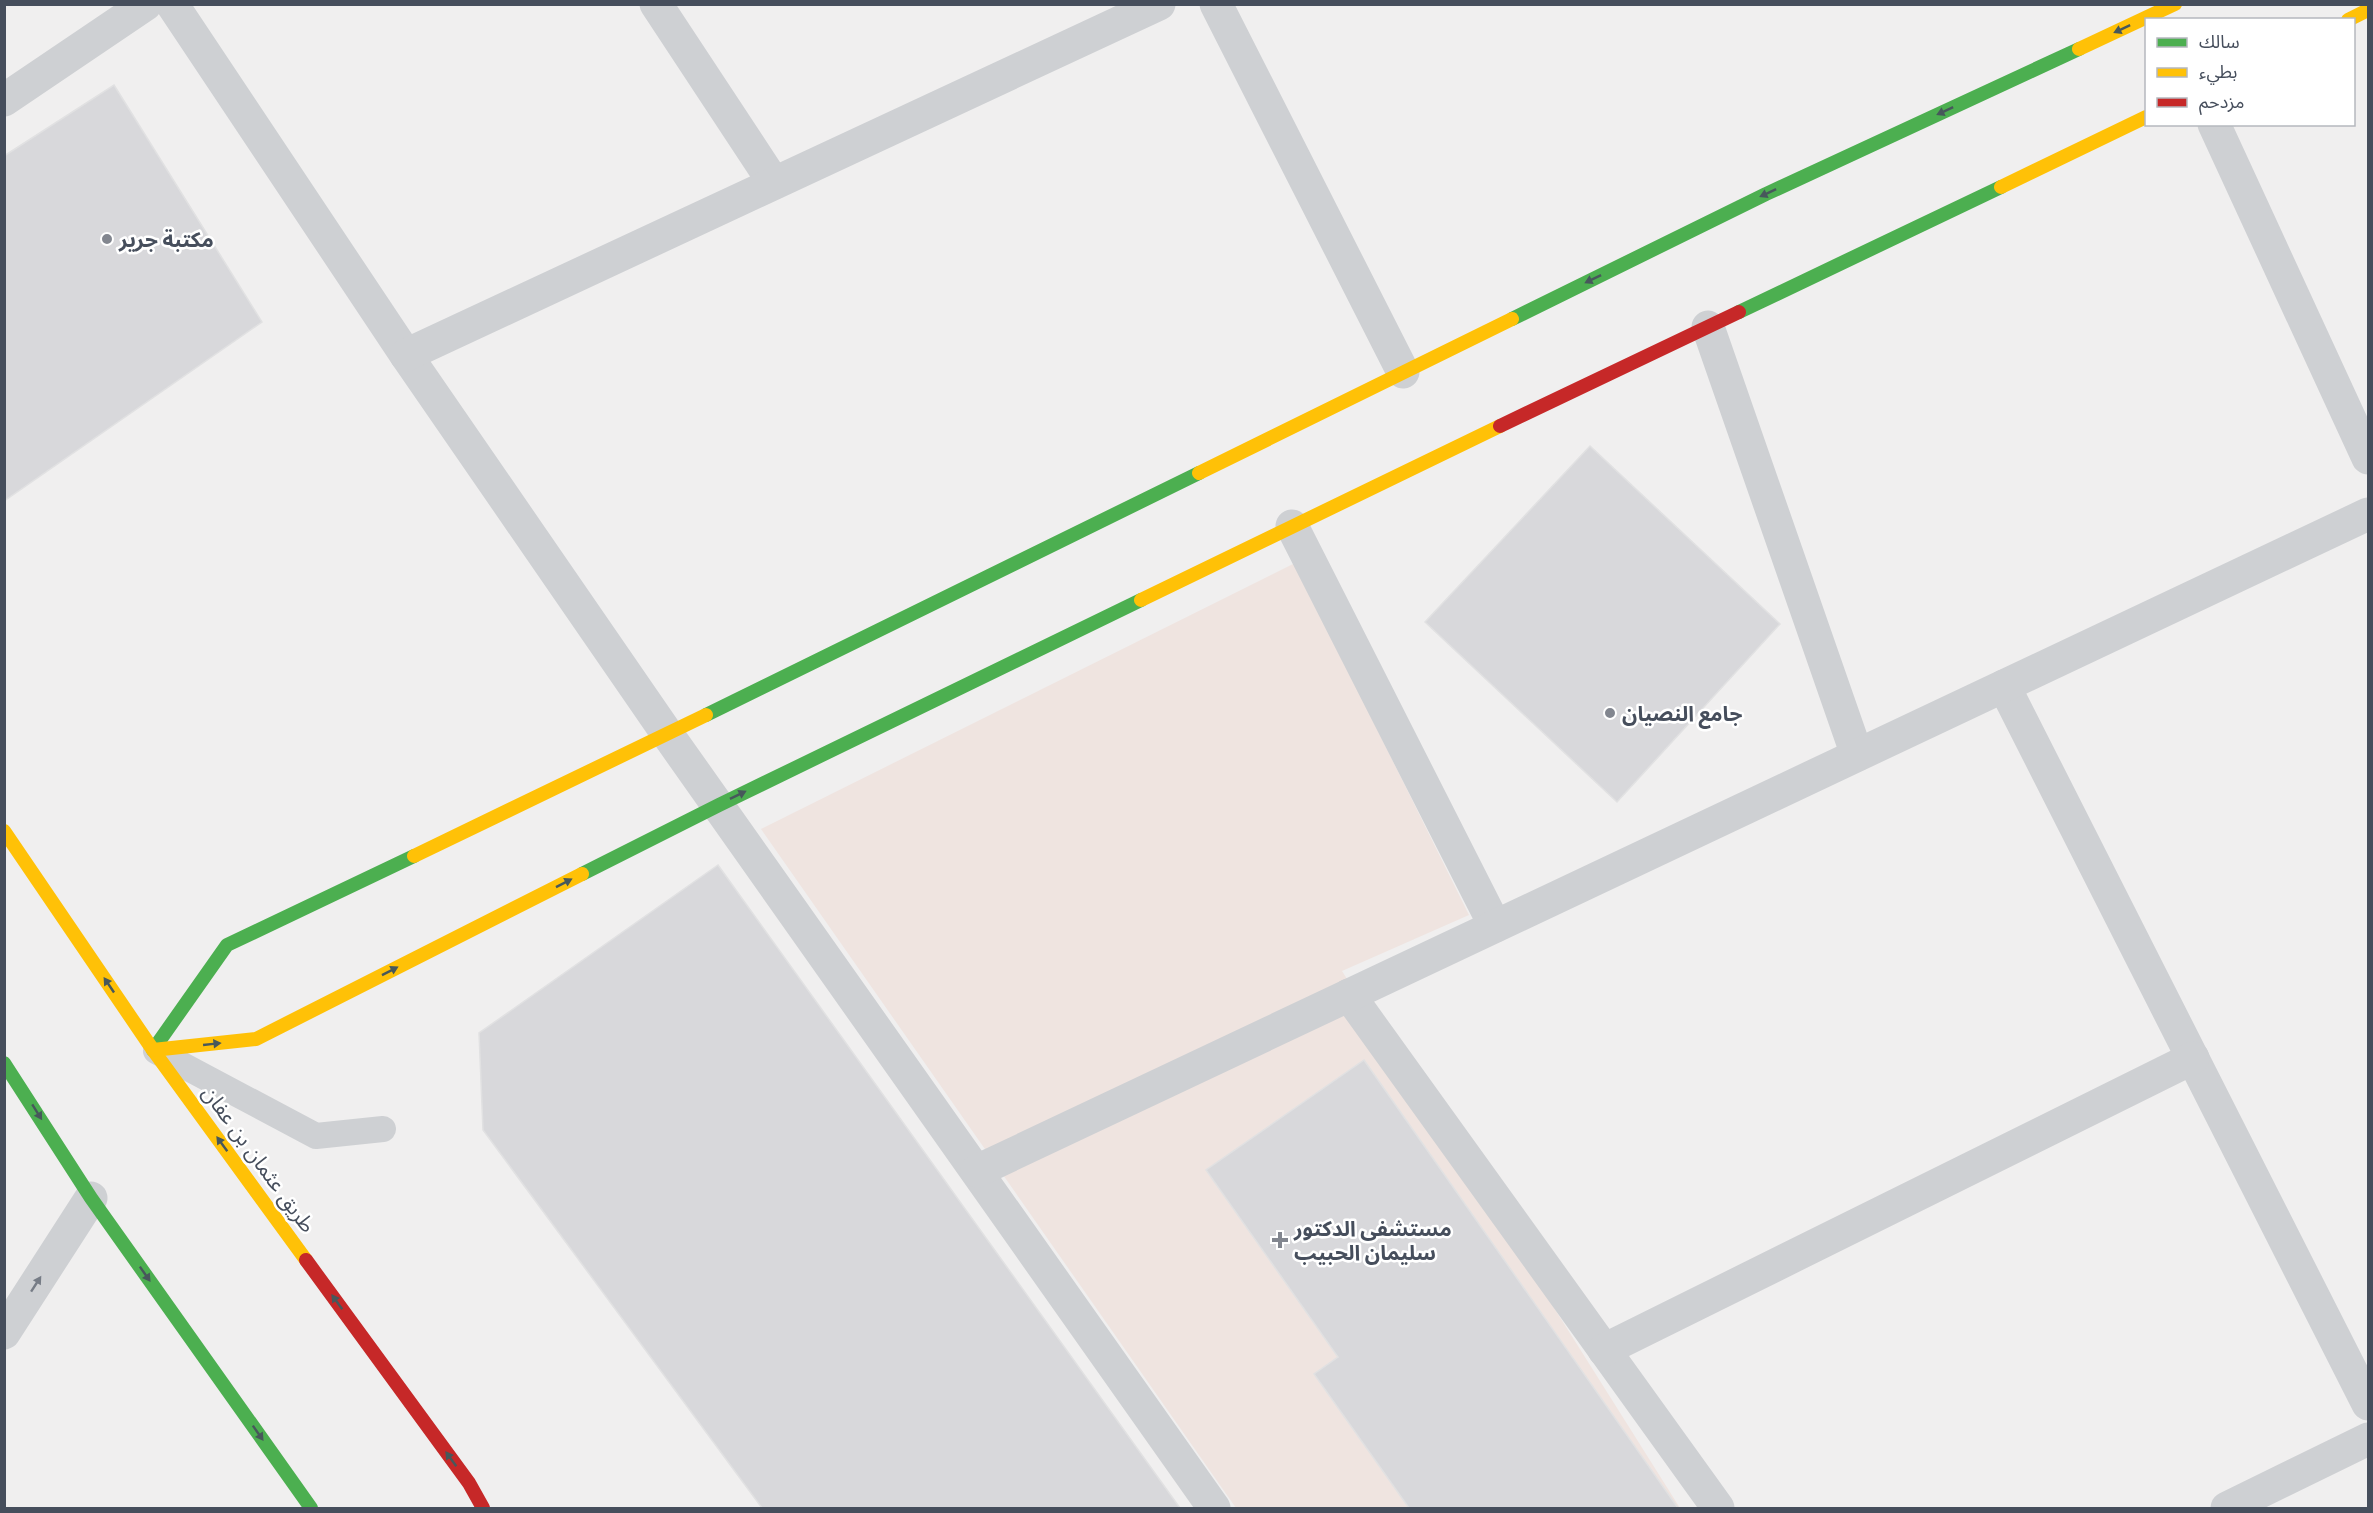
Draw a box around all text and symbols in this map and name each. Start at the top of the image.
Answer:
legend [2145,18,2355,126]
one-way arrow [2113,25,2130,34]
text: سالك [2199,29,2240,54]
text: بطيء [2199,59,2237,85]
text: مزدحم [2199,89,2244,115]
one-way arrow [1935,106,1953,116]
one-way arrow [1759,188,1776,197]
place label: مكتبة جرير [118,225,214,254]
marker: مكتبة جرير [100,232,114,246]
one-way arrow [1584,274,1601,284]
place label: جامع النصيان [1622,699,1742,729]
marker: جامع النصيان [1603,706,1617,720]
one-way arrow [730,791,747,800]
one-way arrow [556,878,573,888]
one-way arrow [382,966,399,976]
one-way arrow [104,977,115,993]
one-way arrow [202,1039,221,1048]
street label: طريق عثمان بن عفان [196,1080,322,1238]
one-way arrow [31,1104,42,1120]
one-way arrow [216,1136,228,1152]
place label: مستشفى الدكتور سليمان الحبيب [1293,1214,1452,1267]
marker: مستشفى الدكتور سليمان الحبيب [1271,1231,1289,1249]
one-way arrow [139,1266,151,1282]
one-way arrow [30,1276,41,1292]
one-way arrow [331,1294,343,1310]
one-way arrow [252,1425,264,1441]
one-way arrow [446,1452,458,1467]

